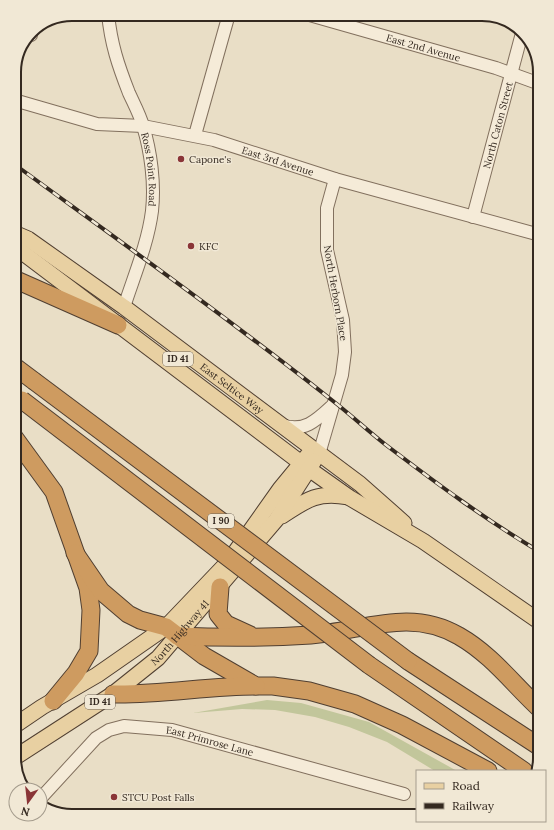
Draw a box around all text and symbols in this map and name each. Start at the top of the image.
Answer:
street label: East 2nd Avenue [385,31,462,65]
street label: North Caton Street [480,80,516,170]
street label: Ross Point Road [138,131,159,207]
street label: East 3rd Avenue [240,143,316,179]
place label: Capone's [189,153,231,166]
marker: Capone's [176,154,186,164]
place label: KFC [199,240,218,253]
marker: KFC [186,241,196,251]
street label: North Herborn Place [321,244,350,342]
road number: ID 41 [163,352,193,366]
street label: East Seltice Way [197,360,267,417]
road number: I 90 [208,514,234,528]
street label: North Highway 41 [148,597,212,668]
road number: ID 41 [85,695,115,709]
street label: East Primrose Lane [166,724,255,759]
legend [416,770,546,822]
text: Road [452,778,480,793]
north arrow [8,782,48,822]
place label: STCU Post Falls [122,791,195,804]
marker: STCU Post Falls [109,792,119,802]
text: Railway [452,798,495,813]
text: N [19,804,31,820]

